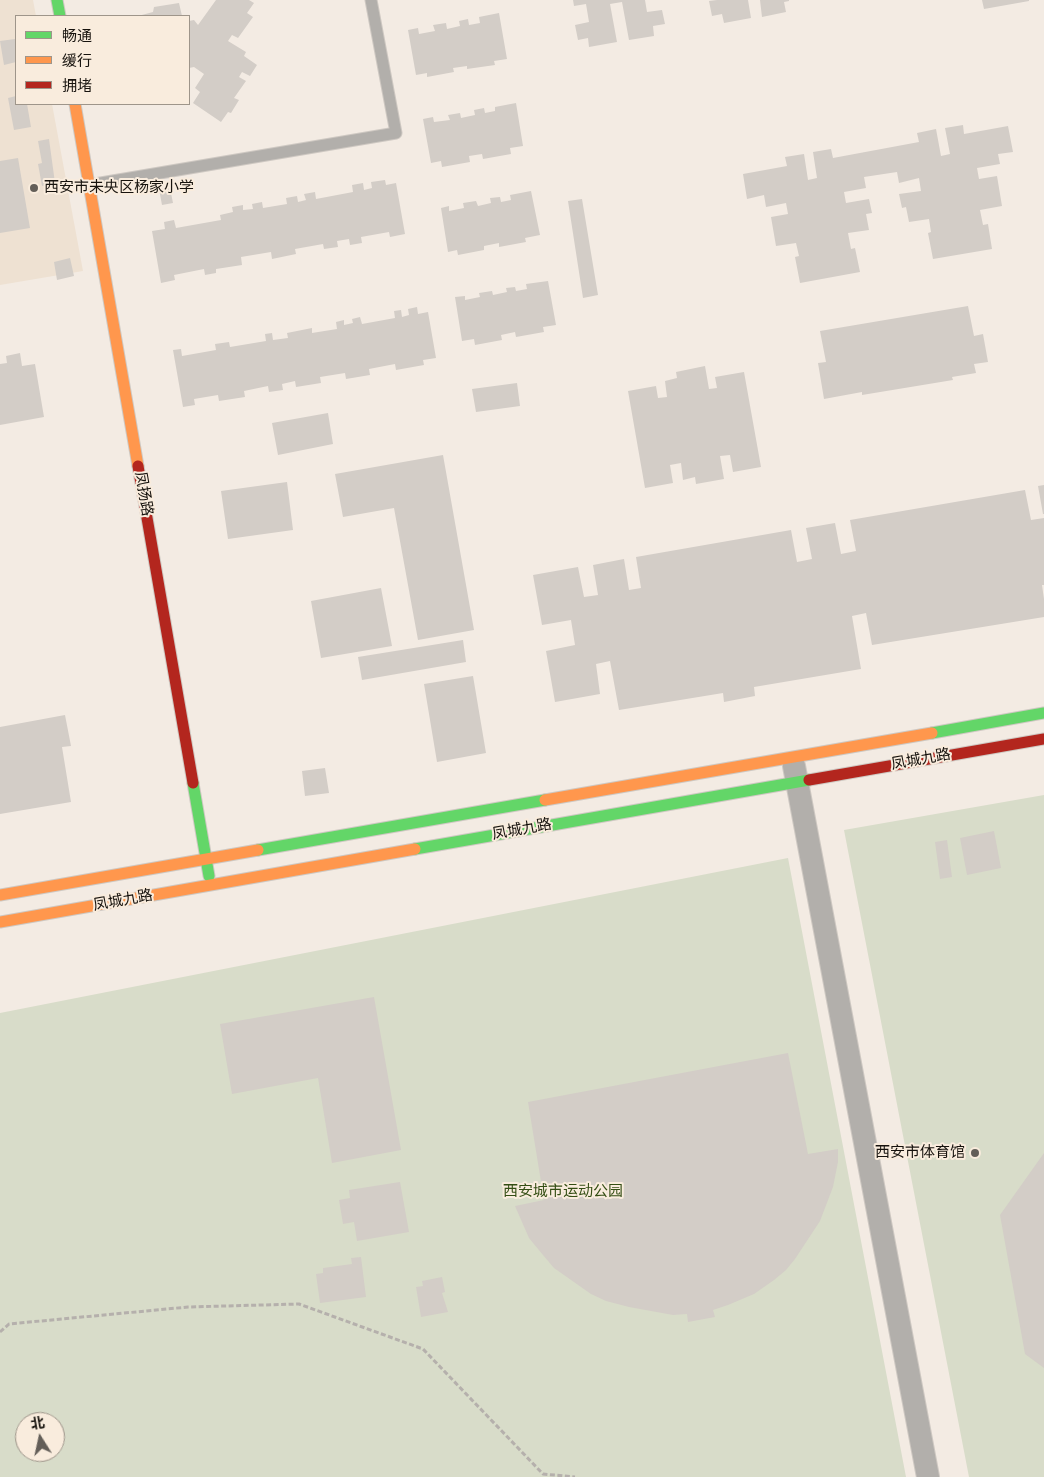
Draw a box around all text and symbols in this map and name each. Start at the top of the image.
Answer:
legend [15,15,190,105]
text: 畅通 [62,27,92,45]
text: 缓行 [62,52,92,70]
text: 拥堵 [62,77,92,95]
place label: 西安市未央区杨家小学 [44,179,194,197]
marker: 西安市未央区杨家小学 [28,182,40,194]
street label: 凤扬路 [130,470,156,518]
street label: 凤城九路 [890,746,952,774]
street label: 凤城九路 [491,816,553,844]
street label: 凤城九路 [92,887,154,915]
place label: 西安市体育馆 [875,1144,965,1162]
marker: 西安市体育馆 [969,1147,981,1159]
park label: 西安城市运动公园 [503,1183,623,1201]
north arrow [15,1412,65,1462]
text: 北 [29,1414,46,1432]

